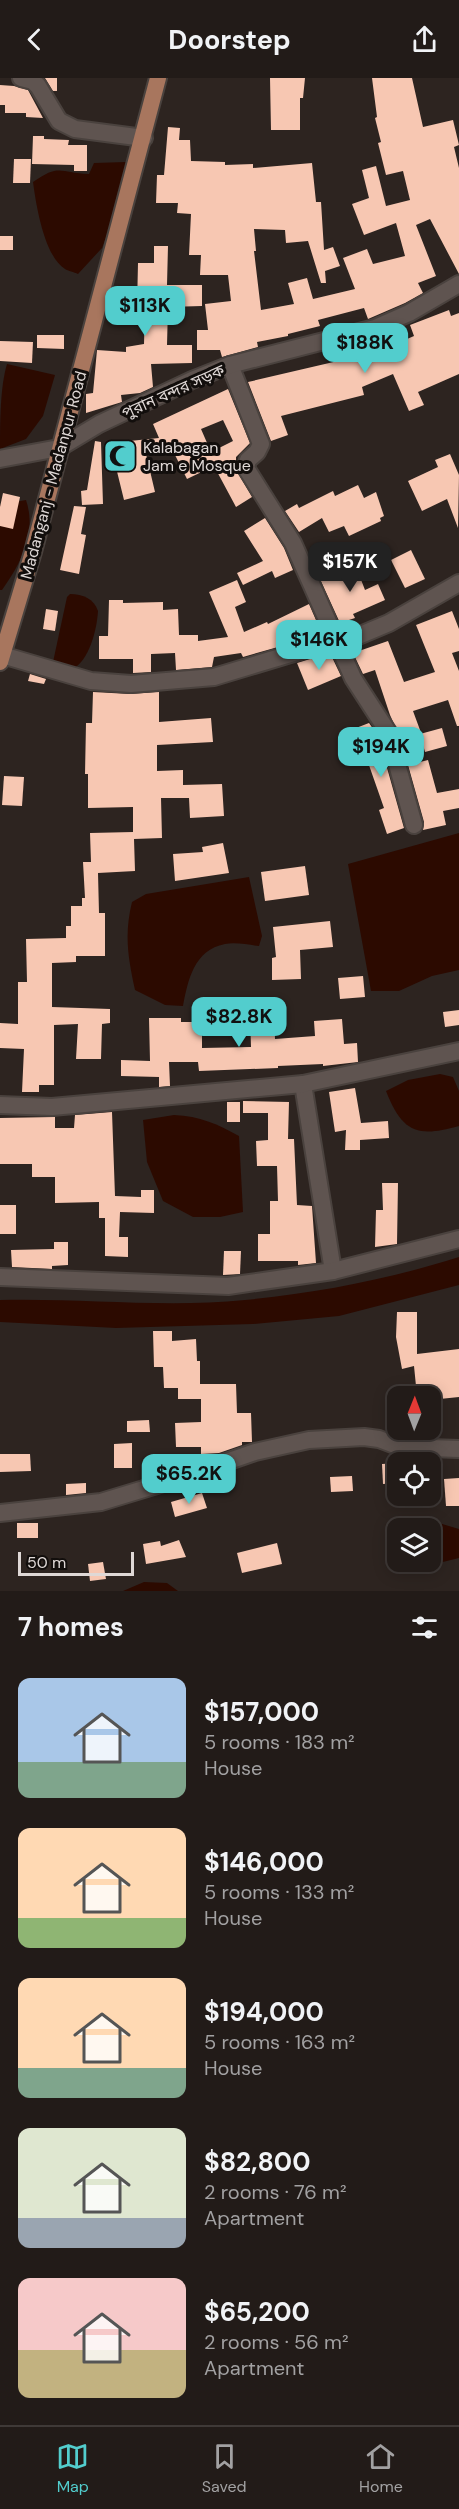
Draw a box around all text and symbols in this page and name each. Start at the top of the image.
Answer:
text: Doorstep [168,22,291,57]
icon: back [18,23,51,56]
icon: share [408,23,441,56]
pin: $113K [103,286,187,337]
text: $113K [119,292,171,318]
pin: $188K [323,323,407,374]
text: $188K [336,329,394,355]
street label: পুরান বন্দর সড়ক [119,359,229,423]
street label: Madanganj - Madanpur Road [16,369,91,582]
place label: Kalabagan Jam e Mosque [143,437,251,476]
mosque icon: Kalabagan Jam e Mosque [102,438,138,474]
pin: $157K [308,542,392,593]
text: $157K [322,548,378,574]
pin: $146K [277,620,361,671]
text: $146K [290,626,348,652]
pin: $194K [339,727,423,778]
text: $194K [352,733,410,759]
pin: $82.8K [190,997,288,1048]
text: $82.8K [206,1003,272,1029]
north arrow [387,1386,441,1440]
map controls [387,1386,441,1572]
button: locate [387,1452,441,1506]
pin: $65.2K [140,1454,238,1505]
text: $65.2K [156,1460,222,1486]
button: layers [387,1518,441,1572]
scale bar [18,1549,134,1576]
text: 50 m [27,1552,66,1573]
text: 7 homes [18,1610,124,1644]
icon: filters [408,1611,441,1644]
text: $157,000 [204,1695,319,1729]
icon: home [66,1702,138,1774]
text: 5 rooms · 183 m² [204,1729,355,1755]
text: House [204,1755,262,1781]
text: $146,000 [204,1845,324,1879]
icon: home [66,1852,138,1924]
text: 5 rooms · 133 m² [204,1879,354,1905]
text: House [204,1905,262,1931]
text: $194,000 [204,1995,324,2029]
icon: home [66,2002,138,2074]
text: 5 rooms · 163 m² [204,2029,355,2055]
text: House [204,2055,262,2081]
text: $82,800 [204,2145,310,2179]
icon: home [66,2152,138,2224]
text: 2 rooms · 76 m² [204,2179,347,2205]
text: Apartment [204,2205,304,2231]
text: $65,200 [204,2295,310,2329]
icon: home [66,2302,138,2374]
text: 2 rooms · 56 m² [204,2329,349,2355]
text: Apartment [204,2355,304,2381]
tab: Map [56,2440,89,2497]
tab: Saved [202,2440,247,2497]
tab: Home [359,2440,403,2497]

